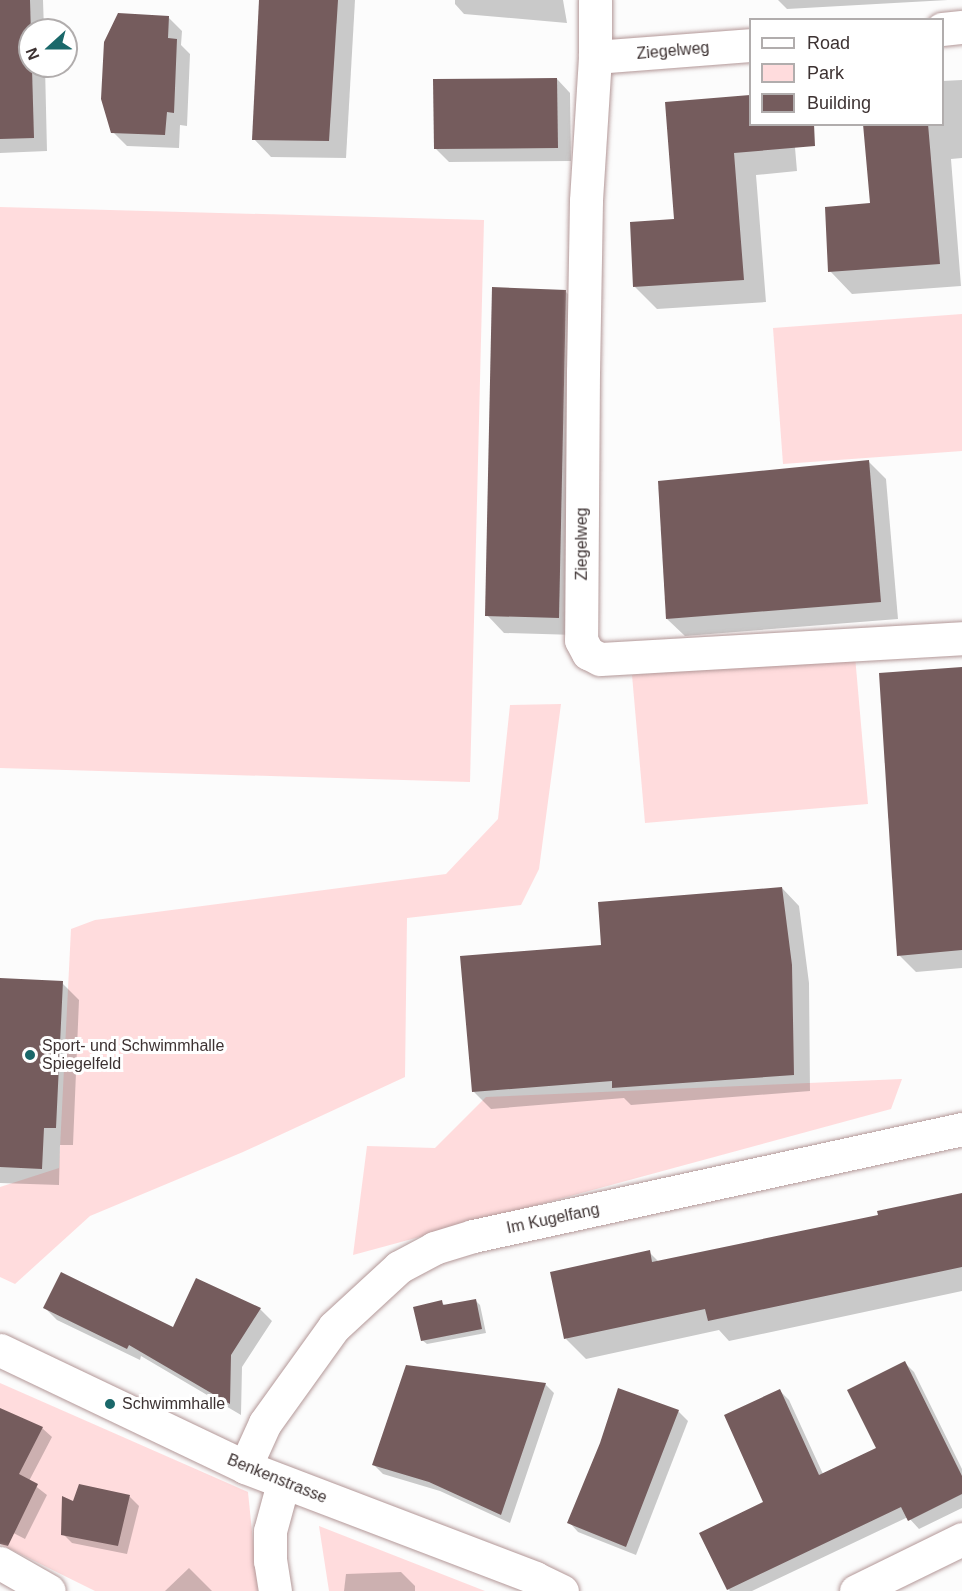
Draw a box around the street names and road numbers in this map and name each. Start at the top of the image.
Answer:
street label: Ziegelweg [636,38,710,64]
street label: Ziegelweg [572,508,592,580]
street label: Im Kugelfang [505,1200,601,1238]
street label: Benkenstrasse [224,1450,330,1508]

